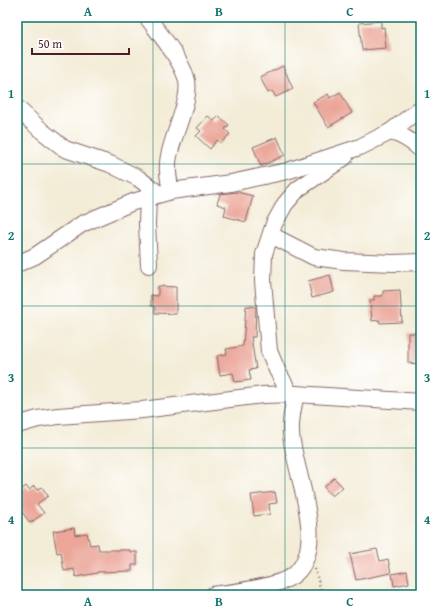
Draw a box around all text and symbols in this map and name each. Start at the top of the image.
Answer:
text: A [84,2,93,21]
text: B [215,2,223,21]
text: C [346,2,354,21]
scale bar [32,30,129,56]
text: 50 m [38,35,62,52]
text: 1 [8,84,14,103]
text: 1 [424,84,430,103]
text: 2 [8,226,15,245]
text: 2 [424,226,431,245]
text: 3 [8,368,14,387]
text: 3 [424,368,430,387]
text: 4 [8,510,15,529]
text: 4 [424,510,431,529]
text: A [84,592,93,611]
text: B [215,592,223,611]
text: C [346,592,354,611]

